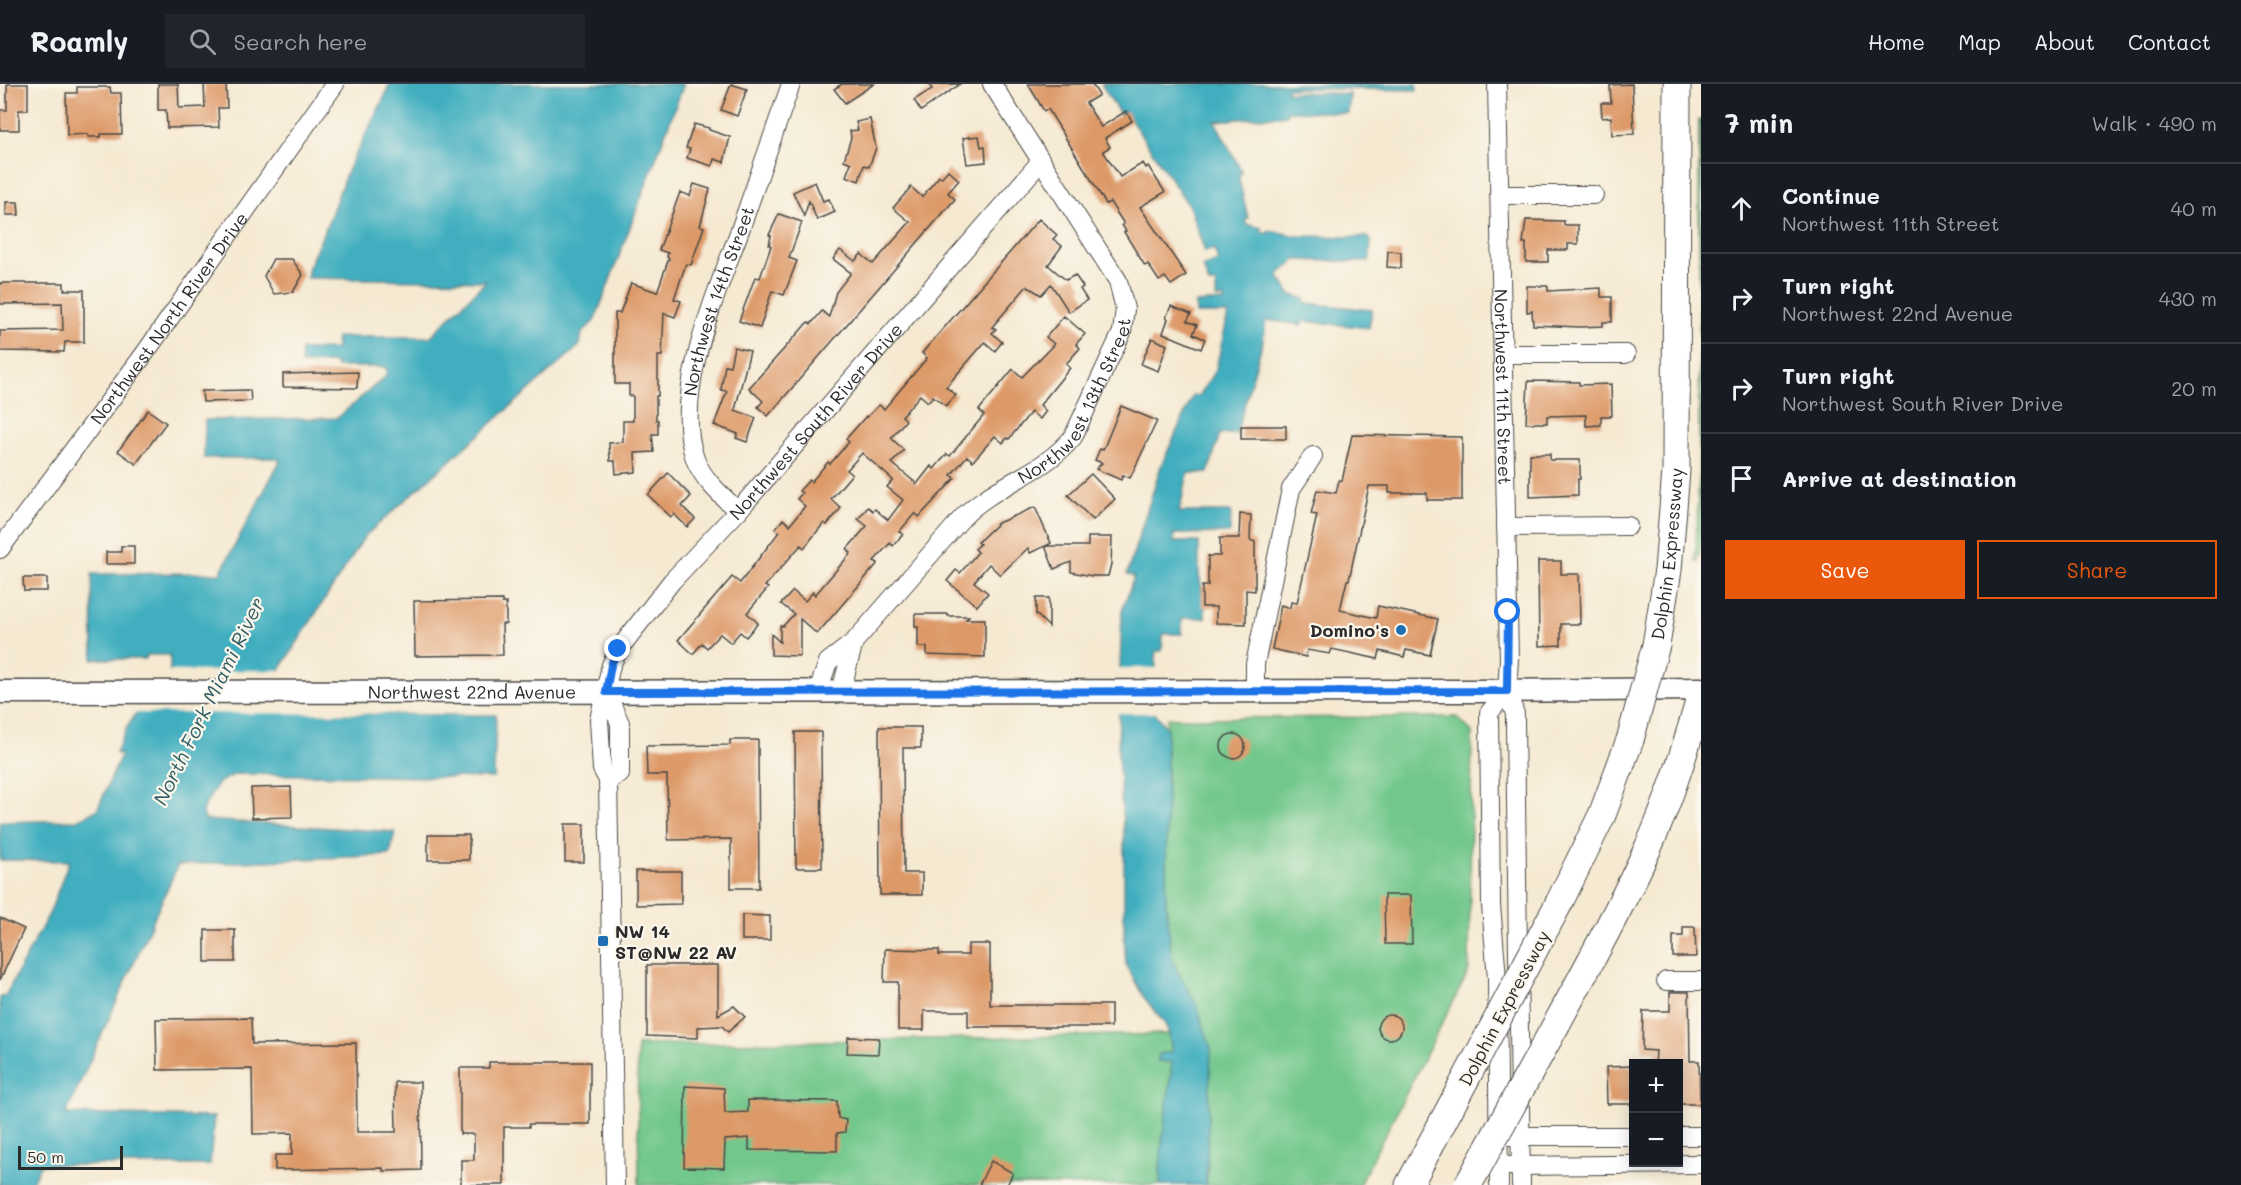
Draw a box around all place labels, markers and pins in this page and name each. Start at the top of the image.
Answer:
place label: Domino's [1310,618,1389,642]
marker: Domino's [1394,623,1408,637]
place label: NW 14 ST@NW 22 AV [615,919,737,964]
marker: NW 14 ST@NW 22 AV [596,934,610,948]

